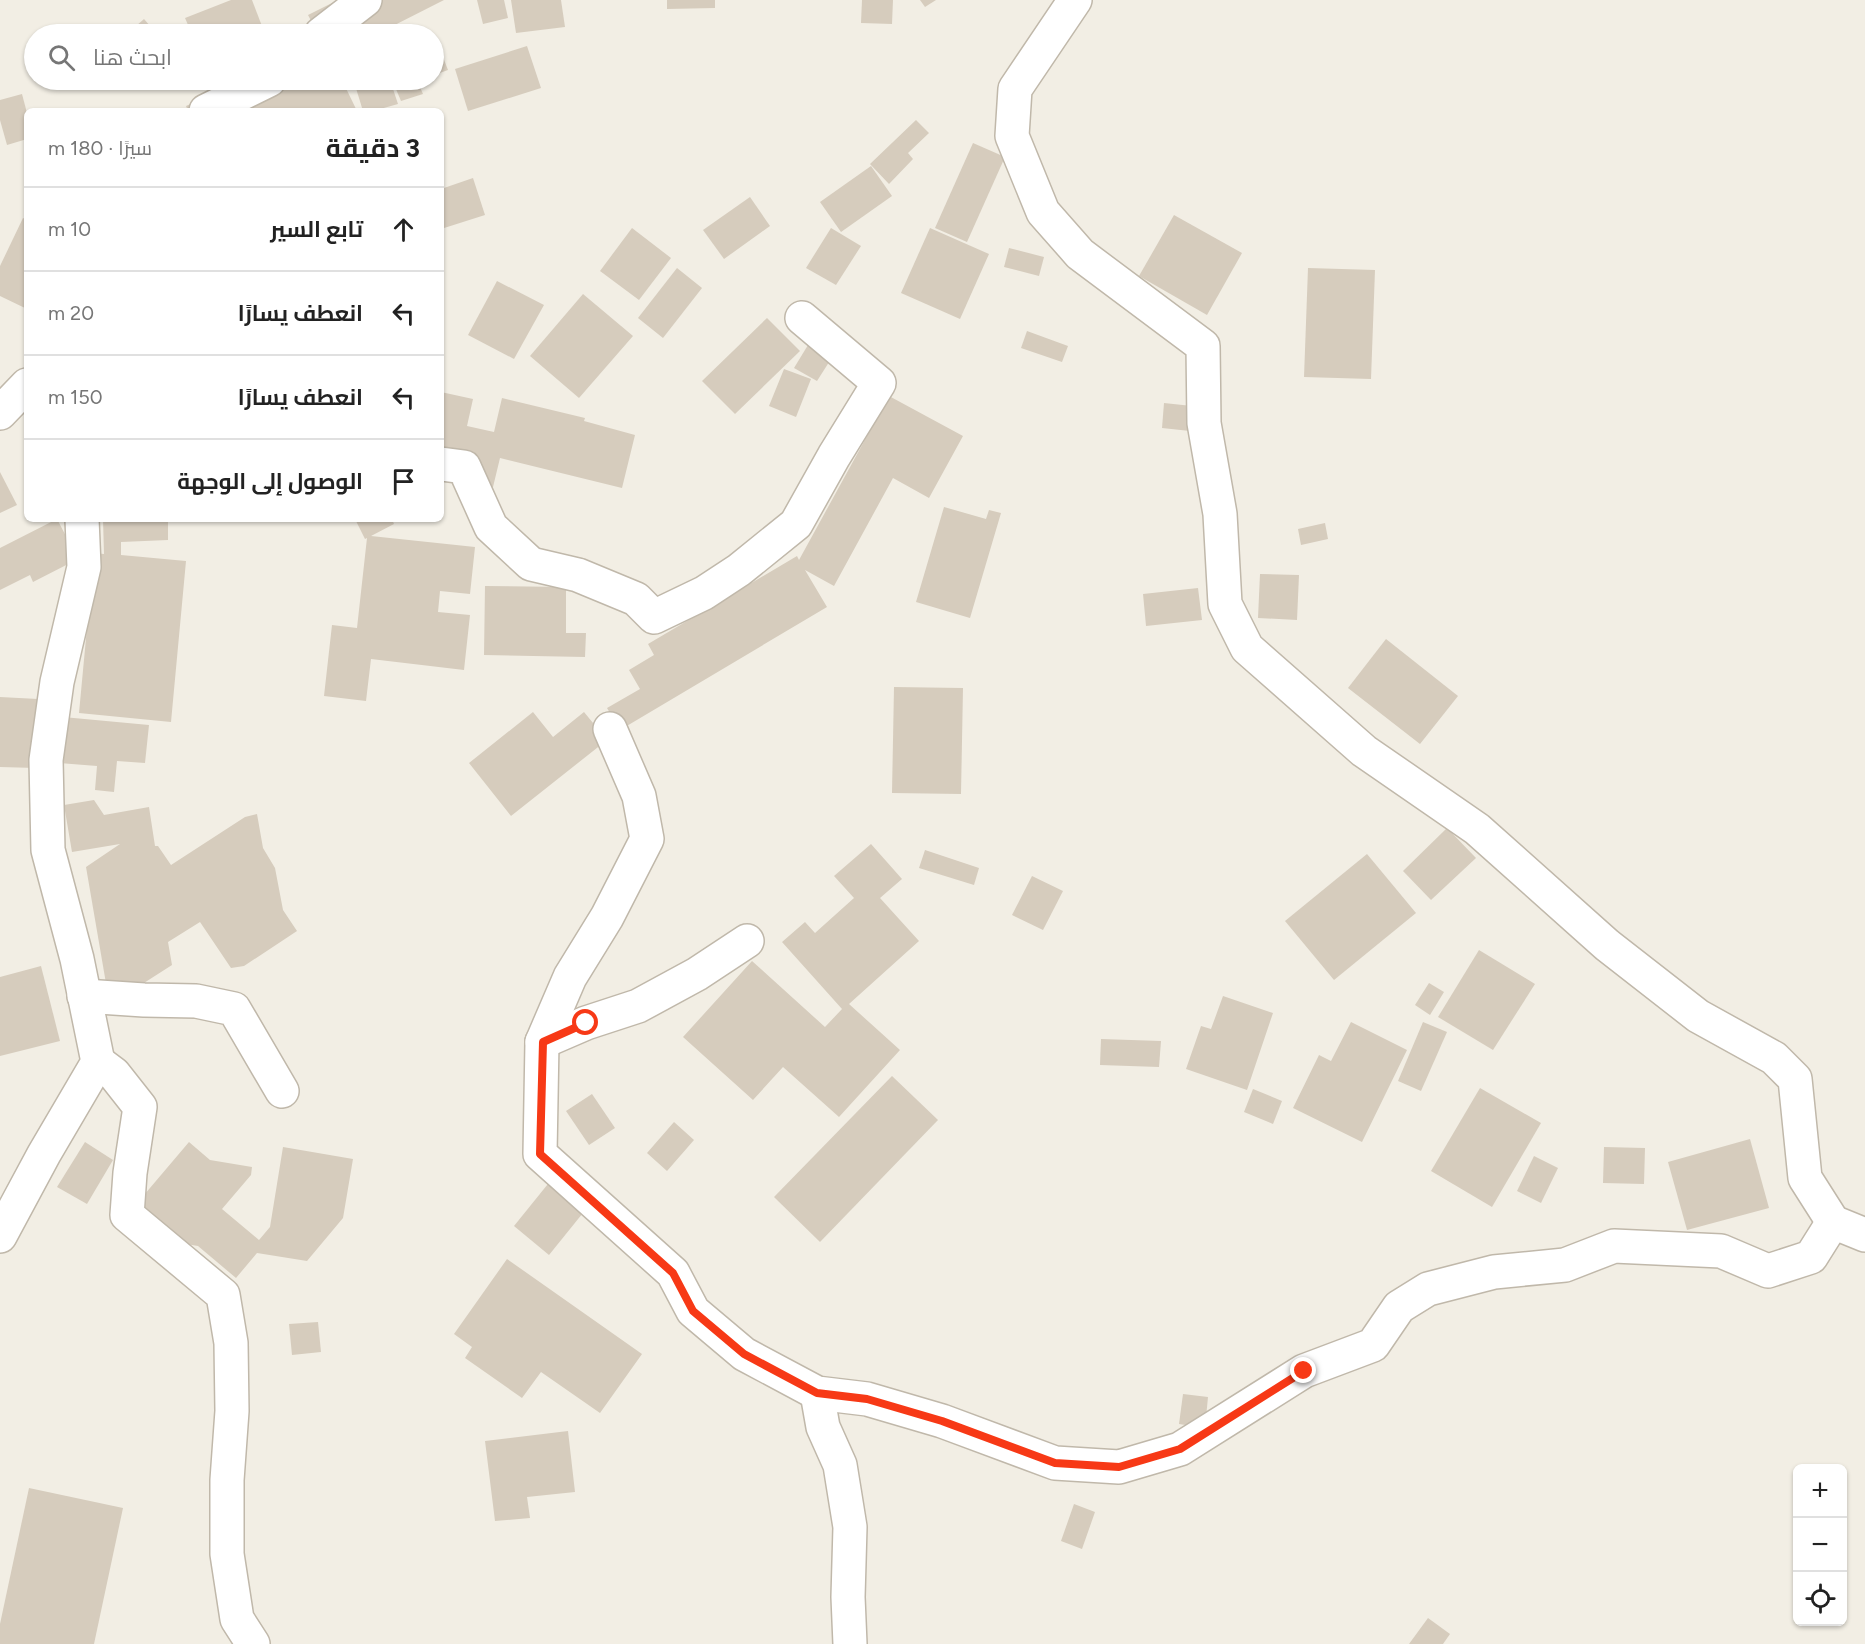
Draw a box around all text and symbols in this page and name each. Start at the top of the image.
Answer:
search box [24,24,444,90]
icon: search [45,41,78,74]
text: ابحث هنا [93,44,172,71]
text: 3 دقيقة [326,132,420,164]
text: سيرًا · 180 m [48,136,152,160]
icon: ahead [387,213,420,246]
text: تابع السير [270,216,363,243]
text: 10 m [48,217,91,241]
icon: left [387,297,420,330]
text: انعطف يسارًا [238,300,363,327]
text: 20 m [48,301,94,325]
icon: left [387,381,420,414]
text: انعطف يسارًا [238,384,363,411]
text: 150 m [48,385,103,409]
icon: arrive [387,465,420,498]
text: الوصول إلى الوجهة [177,468,363,495]
route start [572,1009,598,1035]
route end [1290,1357,1316,1383]
map controls [1793,1464,1847,1626]
button: + [1793,1464,1847,1518]
button: − [1793,1518,1847,1572]
button: locate [1793,1572,1847,1626]

